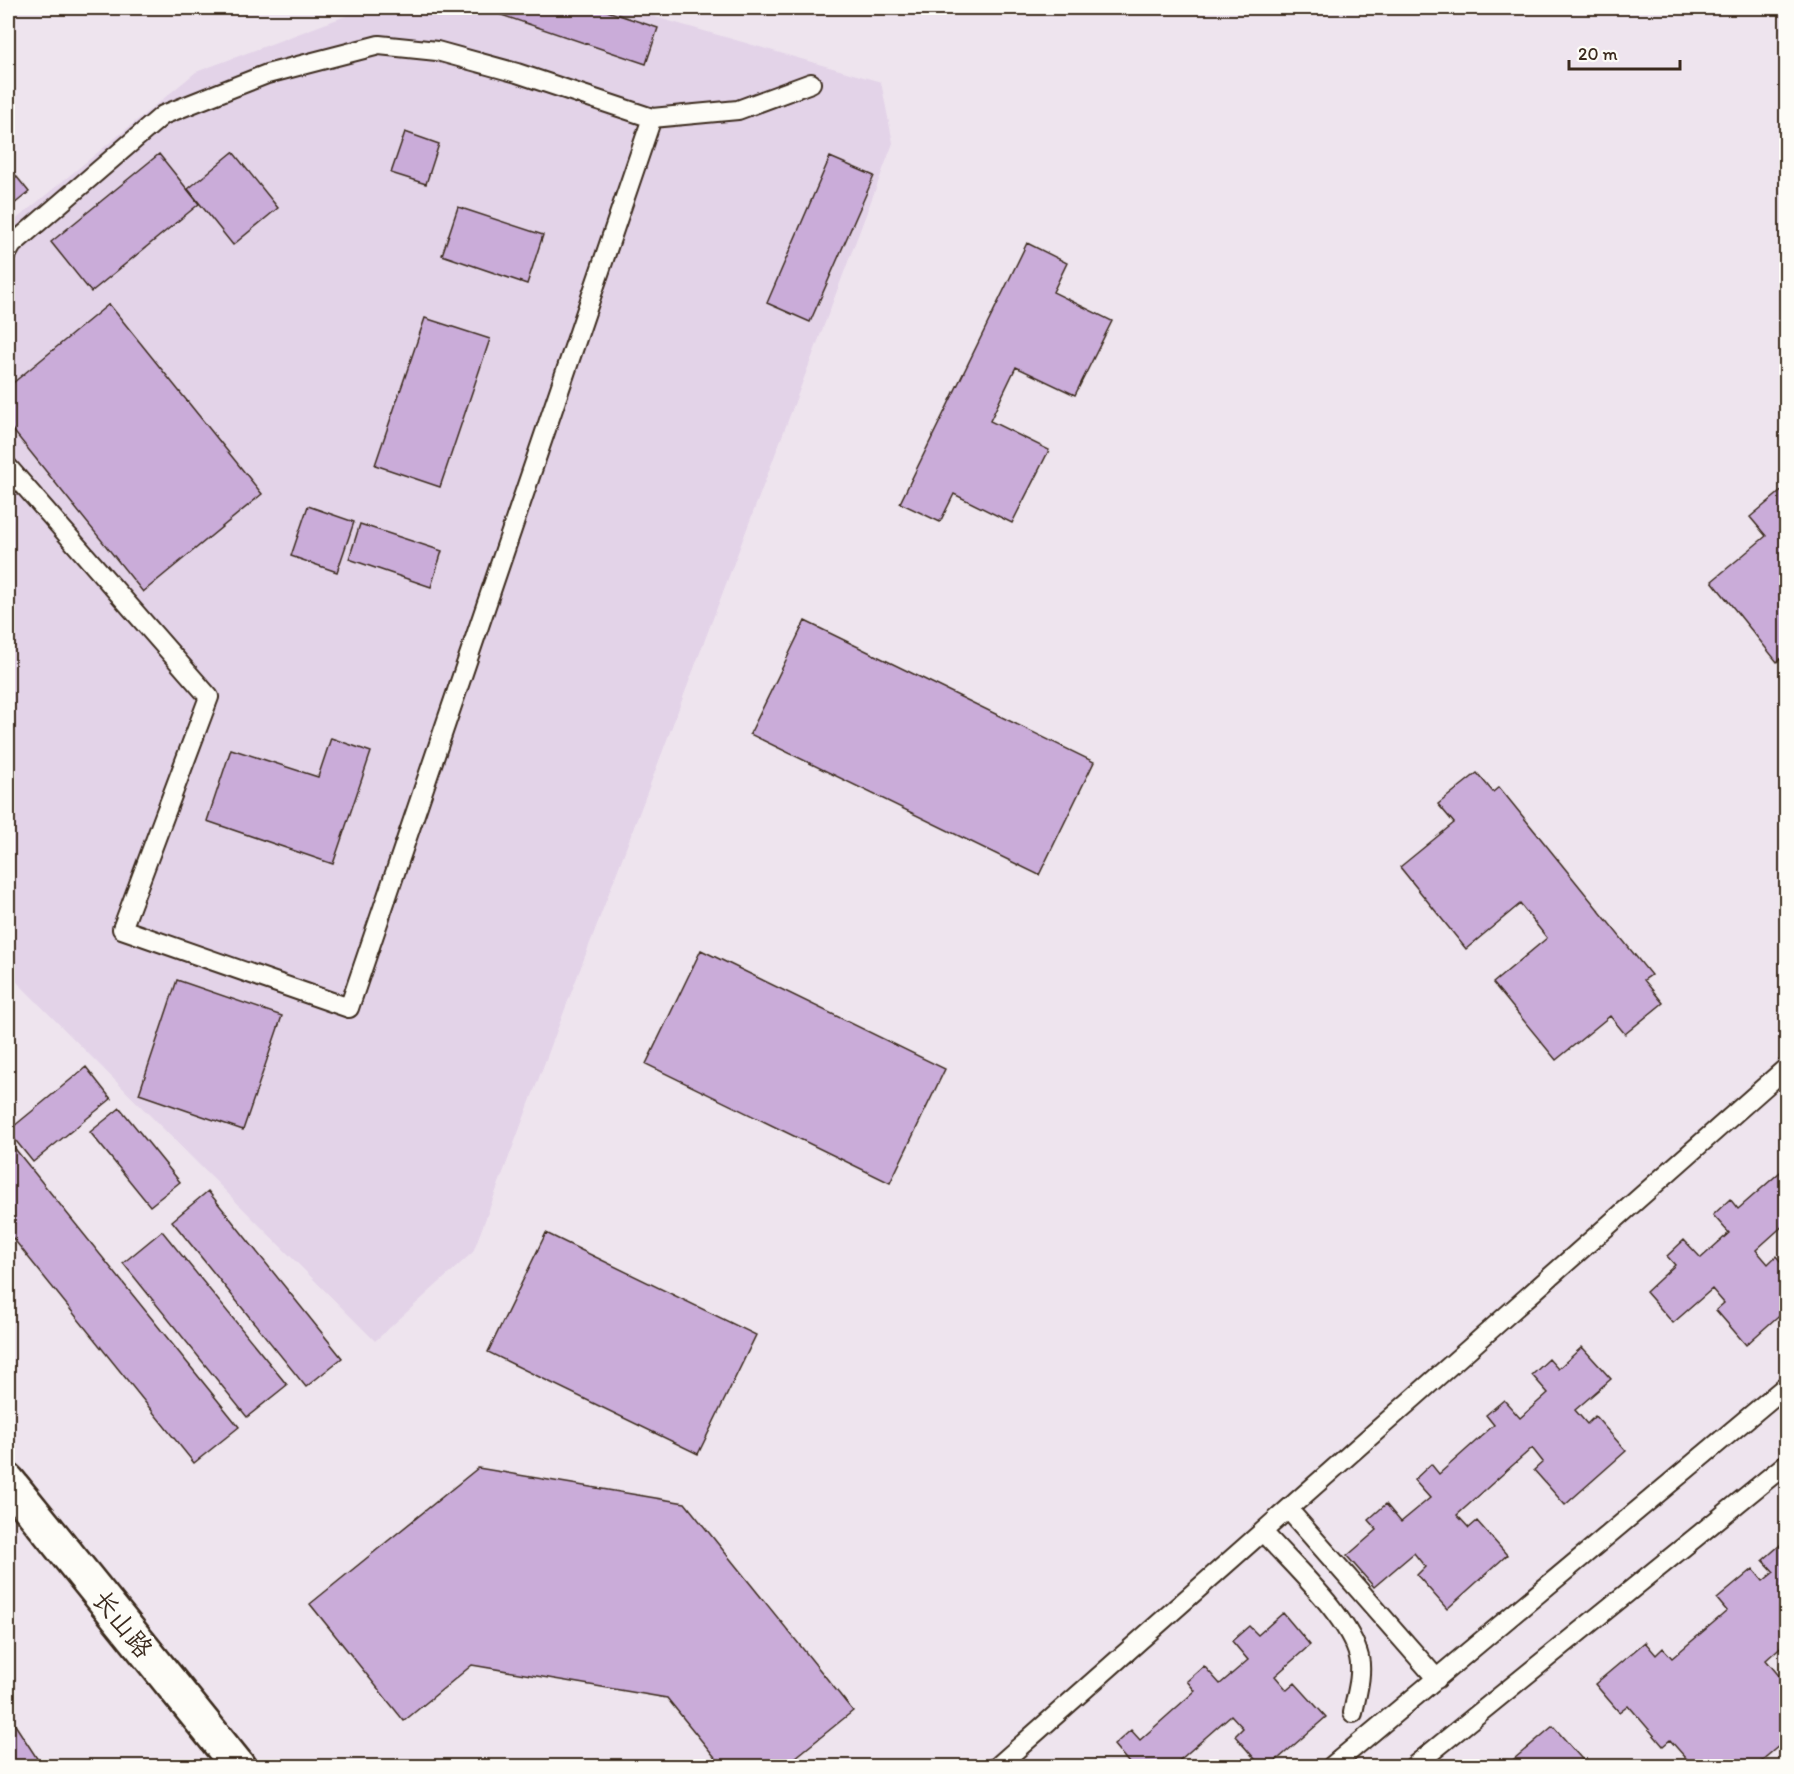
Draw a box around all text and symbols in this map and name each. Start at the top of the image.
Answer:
scale bar [1569,33,1680,71]
text: 20 m [1578,43,1618,65]
street label: 长山路 [86,1584,160,1664]

